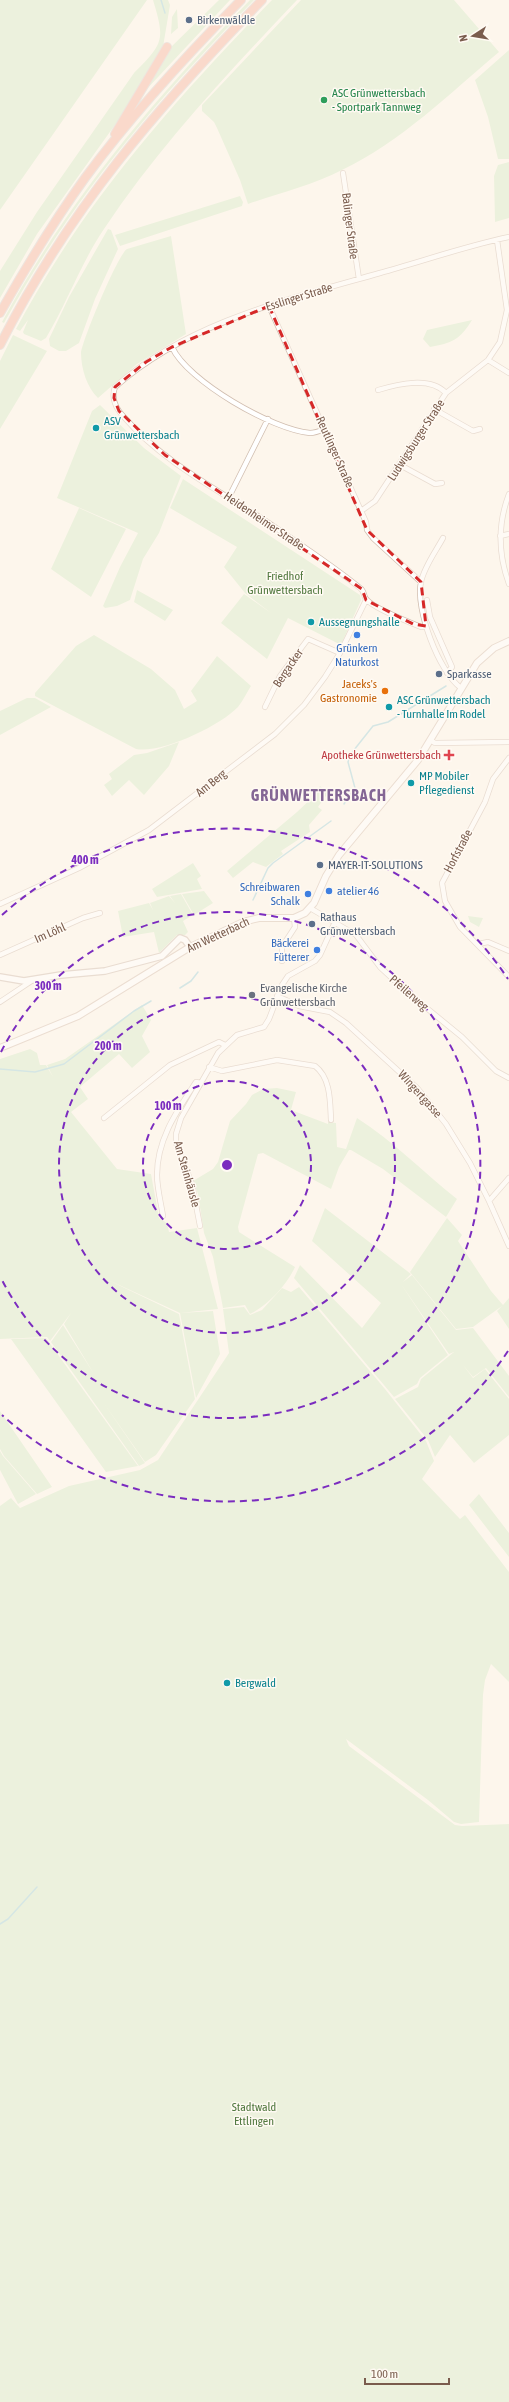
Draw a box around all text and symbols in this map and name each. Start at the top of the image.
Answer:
place label: Birkenwäldle [197,13,255,27]
marker: Birkenwäldle [184,15,194,25]
north arrow [453,16,493,56]
text: N [457,34,470,43]
place label: ASC Grünwettersbach - Sportpark Tannweg [332,86,426,114]
marker: ASC Grünwettersbach - Sportpark Tannweg [319,95,329,105]
street label: Balinger Straße [339,192,361,260]
street label: Esslinger Straße [264,280,334,314]
street label: Ludwigsburger Straße [384,397,448,483]
place label: ASV Grünwettersbach [104,414,180,442]
street label: Reutlinger Straße [313,414,357,490]
marker: ASV Grünwettersbach [91,423,101,433]
street label: Heidenheimer Straße [221,489,307,553]
park label: Friedhof Grünwettersbach [247,569,323,597]
place label: Aussegnungshalle [319,615,400,629]
marker: Aussegnungshalle [306,617,316,627]
marker: Grünkern Naturkost [352,630,362,640]
place label: Grünkern Naturkost [335,641,379,669]
street label: Bergacker [270,646,306,690]
place label: Sparkasse [447,667,492,681]
marker: Sparkasse [434,669,444,679]
place label: Jaceks's Gastronomie [320,677,377,705]
marker: Jaceks's Gastronomie [380,686,390,696]
place label: ASC Grünwettersbach - Turnhalle Im Rodel [397,693,491,721]
marker: ASC Grünwettersbach - Turnhalle Im Rodel [384,702,394,712]
place label: Apotheke Grünwettersbach [321,748,441,762]
marker: Apotheke Grünwettersbach [444,750,454,760]
street label: Am Berg [193,766,230,800]
place label: MP Mobiler Pflegedienst [419,769,475,797]
marker: MP Mobiler Pflegedienst [406,778,416,788]
district label: GRÜNWETTERSBACH [251,786,387,804]
street label: Horfstraße [441,827,475,875]
text: 400 m [70,853,99,867]
place label: MAYER-IT-SOLUTIONS [328,858,423,872]
marker: MAYER-IT-SOLUTIONS [315,860,325,870]
place label: Schreibwaren Schalk [240,880,301,908]
place label: atelier 46 [337,884,380,898]
marker: atelier 46 [324,886,334,896]
marker: Schreibwaren Schalk [303,889,313,899]
place label: Rathaus Grünwettersbach [320,910,396,938]
street label: Am Wetterbach [185,914,251,956]
marker: Rathaus Grünwettersbach [307,919,317,929]
street label: Im Löhl [32,920,68,946]
place label: Bäckerei Fütterer [271,936,309,964]
marker: Bäckerei Fütterer [312,945,322,955]
street label: Pfeilerweg [387,972,432,1014]
text: 300 m [34,979,62,993]
place label: Evangelische Kirche Grünwettersbach [260,981,347,1009]
marker: Evangelische Kirche Grünwettersbach [247,990,257,1000]
text: 200 m [94,1039,122,1053]
street label: Wingertgasse [395,1067,445,1121]
text: 100 m [154,1099,182,1113]
street label: Am Steinhäusle [171,1139,203,1209]
centre of rings [220,1158,234,1172]
place label: Bergwald [235,1676,276,1690]
marker: Bergwald [222,1678,232,1688]
park label: Stadtwald Ettlingen [232,2100,276,2128]
scale bar [365,2360,449,2386]
text: 100 m [371,2367,398,2381]

